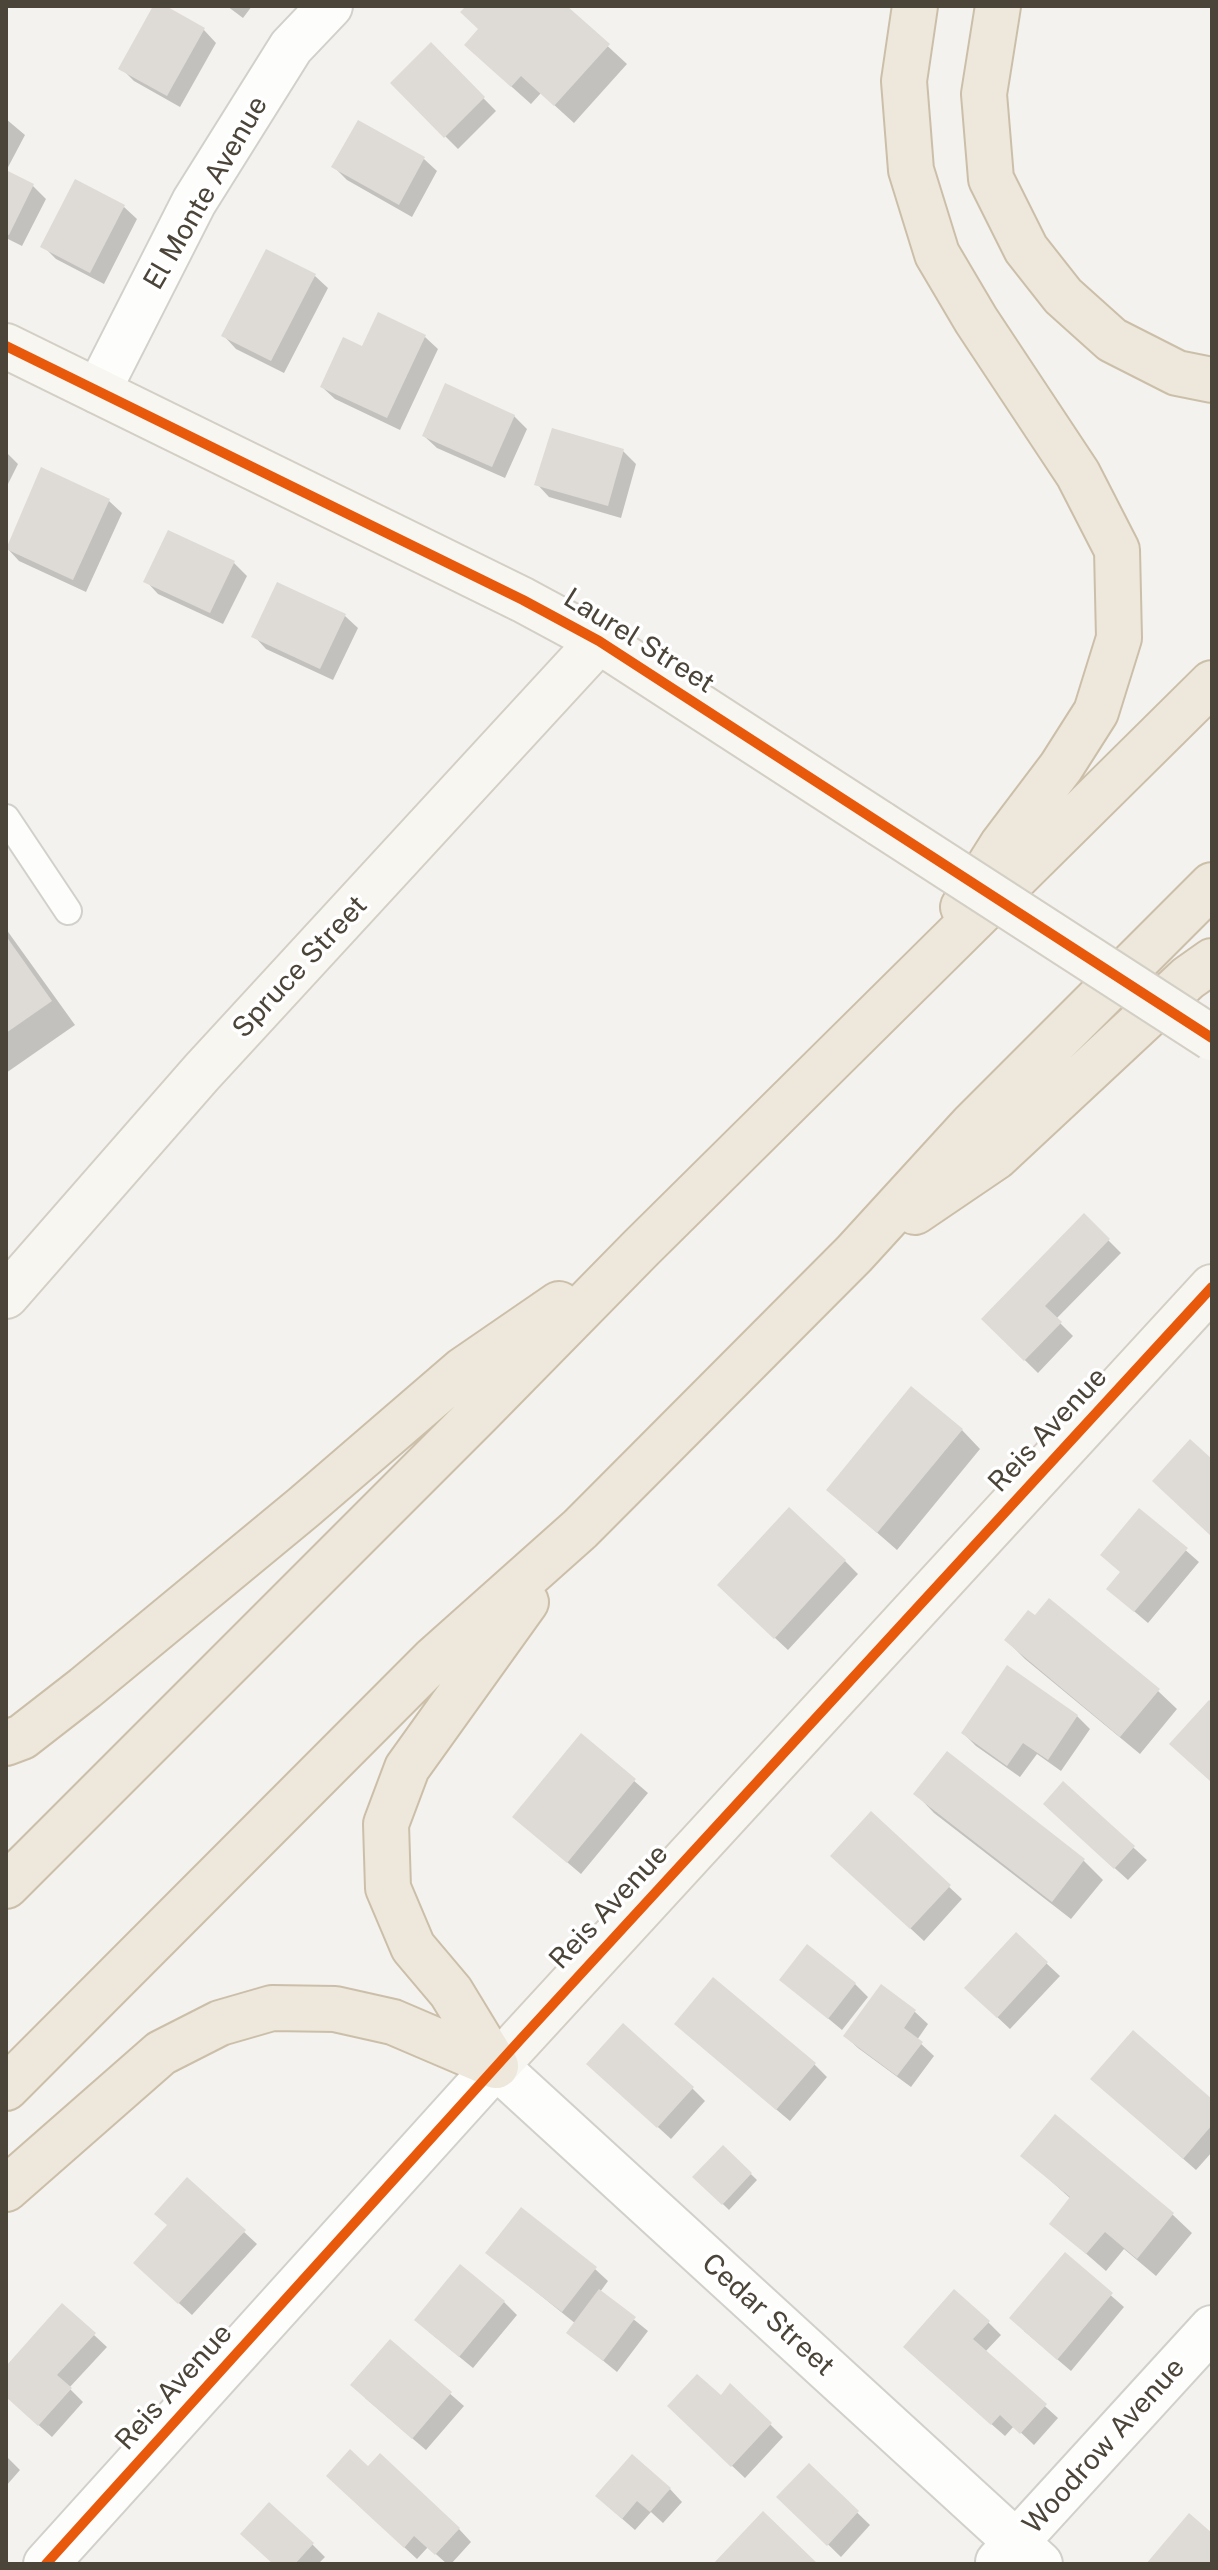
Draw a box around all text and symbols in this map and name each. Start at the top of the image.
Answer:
street label: El Monte Avenue [137,90,275,296]
street label: Laurel Street [557,581,721,701]
street label: Spruce Street [226,889,374,1045]
street label: Reis Avenue [982,1361,1114,1499]
street label: Reis Avenue [543,1838,675,1976]
street label: Cedar Street [695,2247,841,2383]
street label: Reis Avenue [109,2317,239,2457]
street label: Woodrow Avenue [1016,2351,1192,2541]

